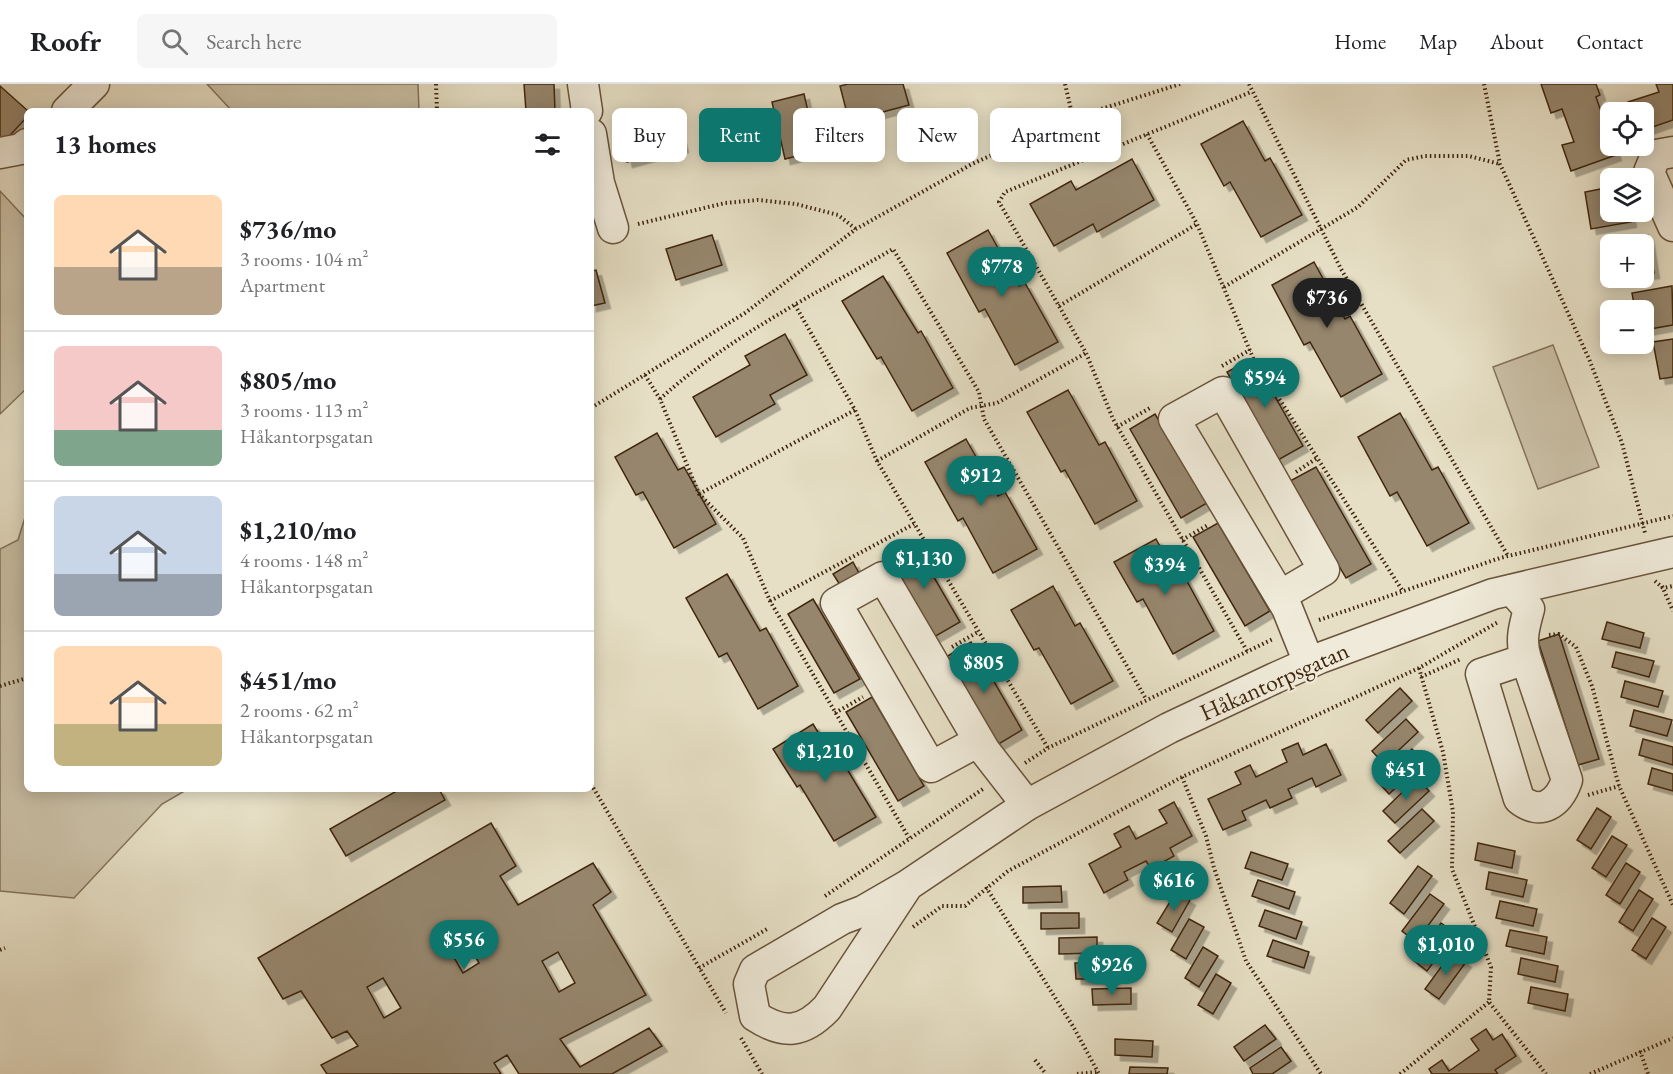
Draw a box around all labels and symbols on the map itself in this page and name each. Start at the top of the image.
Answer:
pin: $778 [966,247,1038,298]
pin: $736 [1291,278,1363,329]
pin: $594 [1229,358,1301,409]
pin: $912 [945,456,1017,507]
pin: $1,130 [875,539,973,590]
pin: $394 [1129,545,1201,596]
street label: Håkantorpsgatan [1195,634,1354,728]
pin: $805 [948,643,1020,694]
pin: $1,210 [776,732,874,783]
pin: $451 [1370,750,1442,801]
pin: $616 [1138,861,1210,912]
pin: $556 [428,920,500,971]
pin: $1,010 [1397,925,1495,976]
pin: $926 [1076,945,1148,996]

